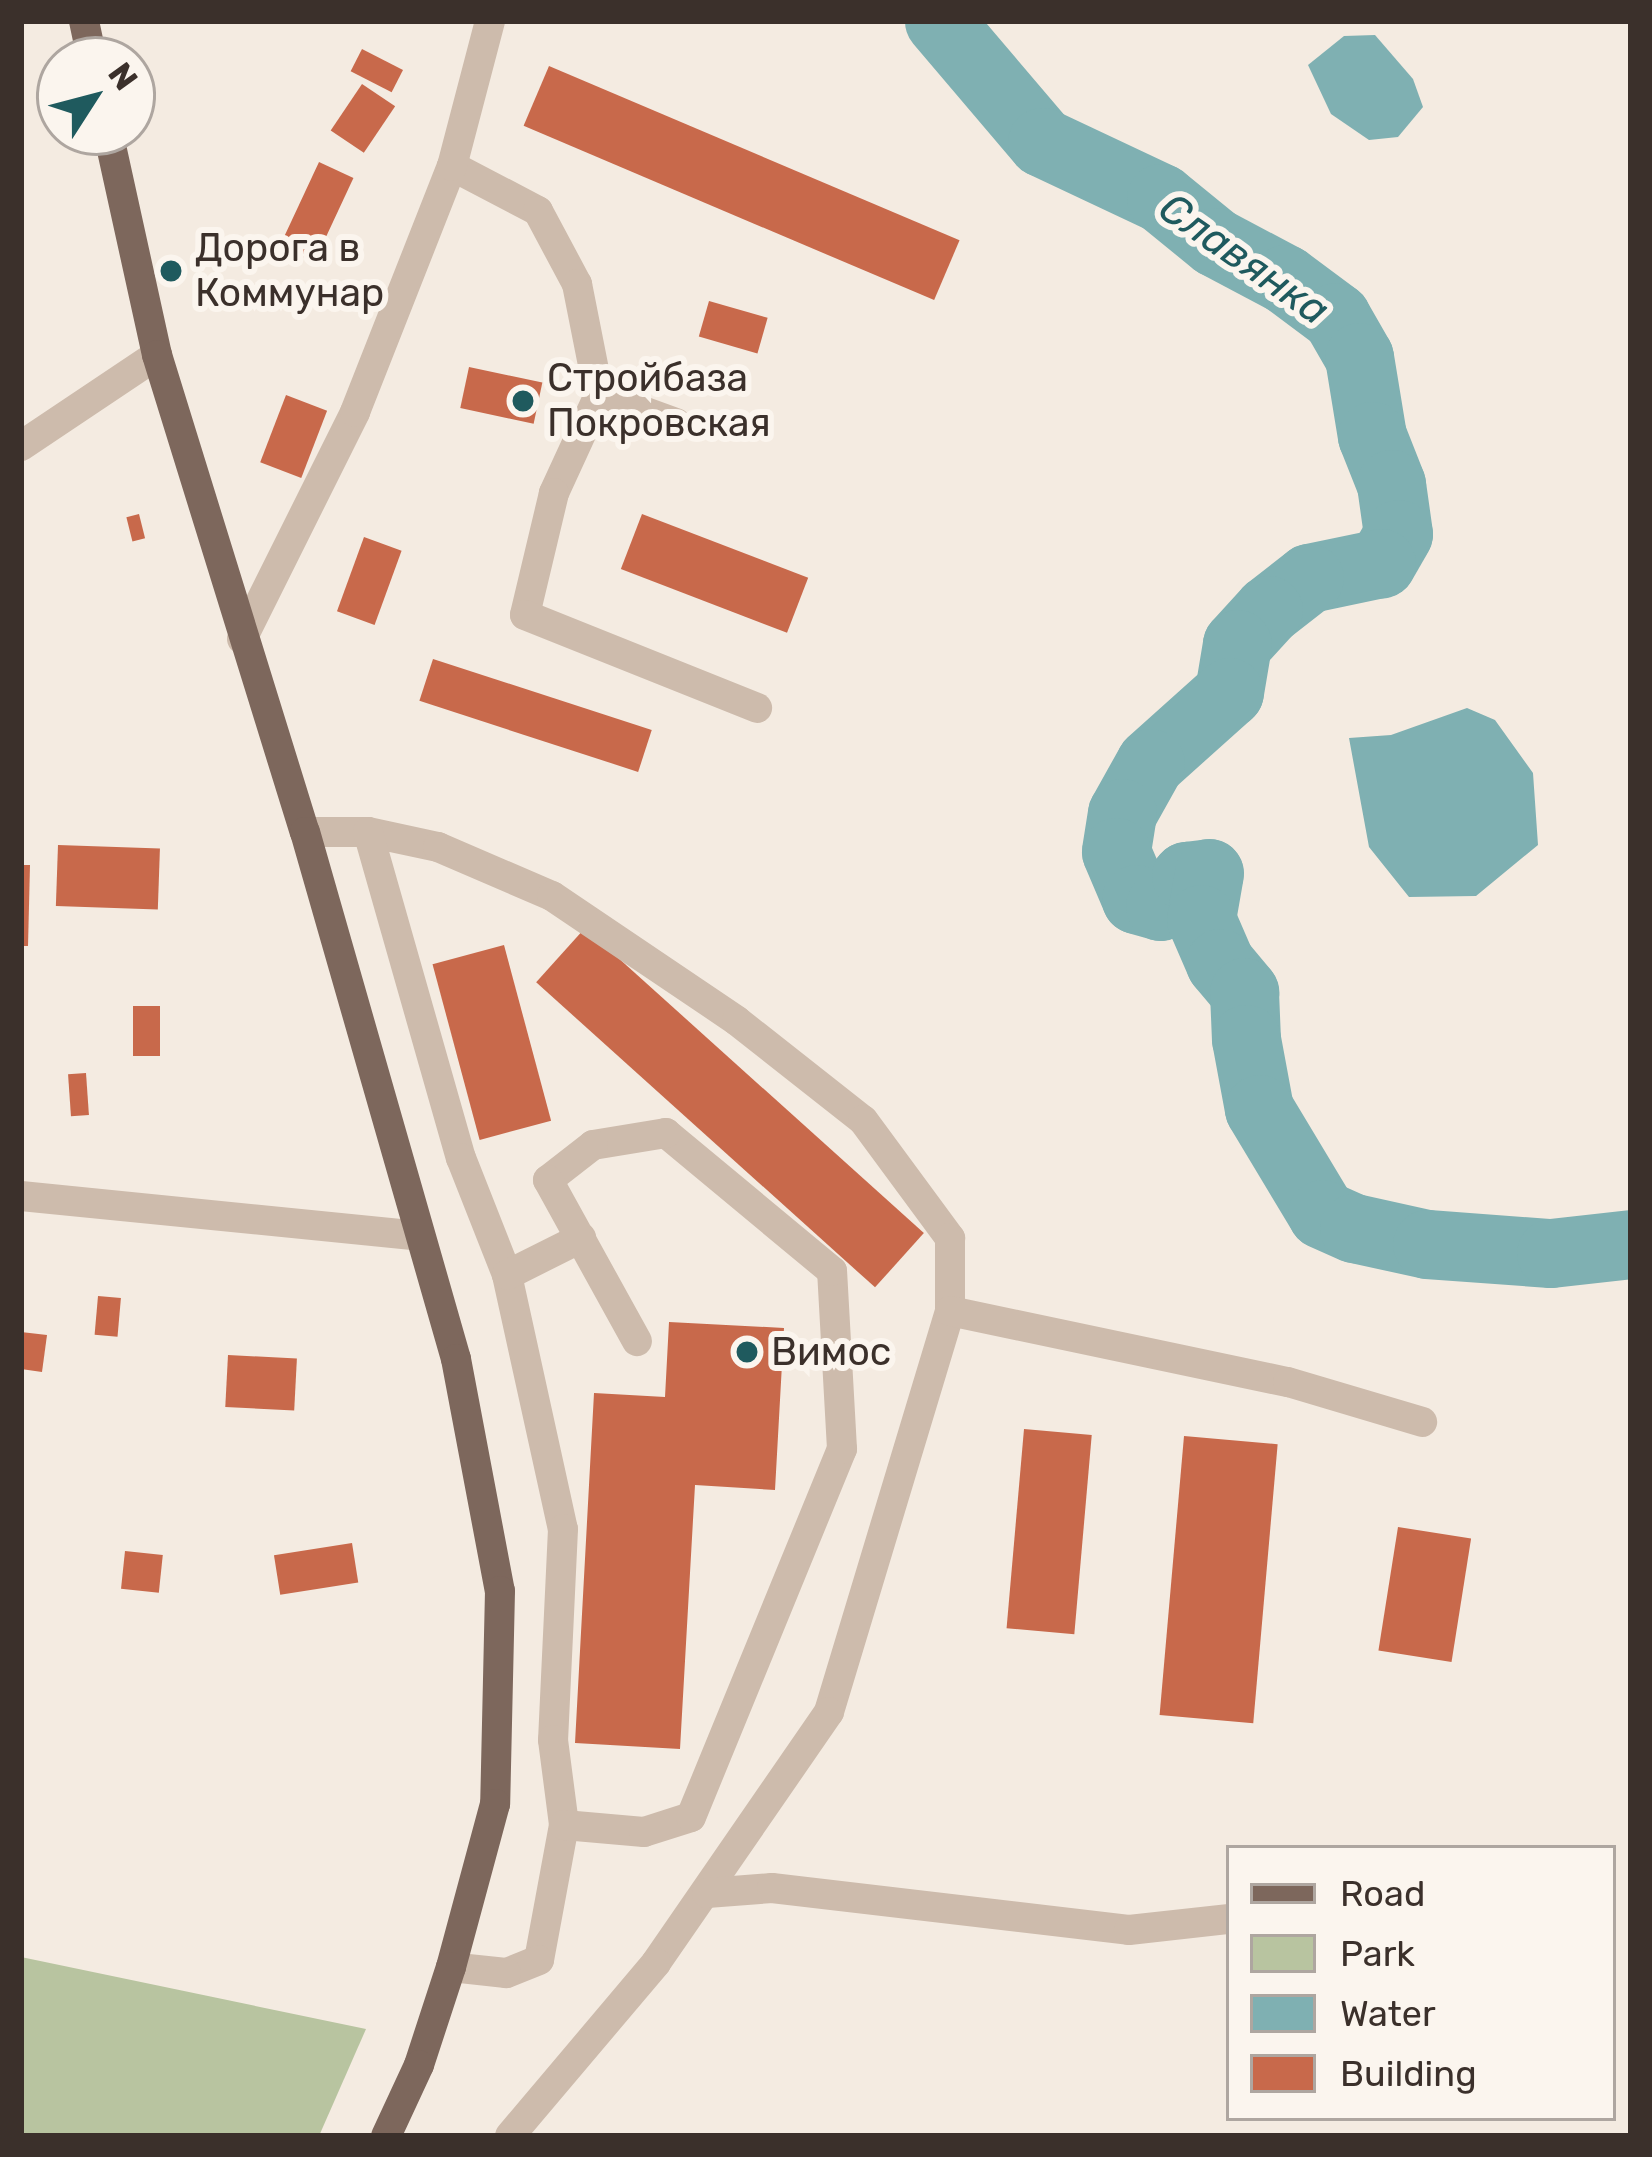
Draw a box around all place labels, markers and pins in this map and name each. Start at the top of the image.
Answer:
place label: Дорога в Коммунар [195,226,384,317]
marker: Дорога в Коммунар [158,258,184,284]
place label: Стройбаза Покровская [547,356,771,447]
marker: Стройбаза Покровская [510,388,536,414]
place label: Вимос [771,1329,891,1375]
marker: Вимос [734,1339,760,1365]

